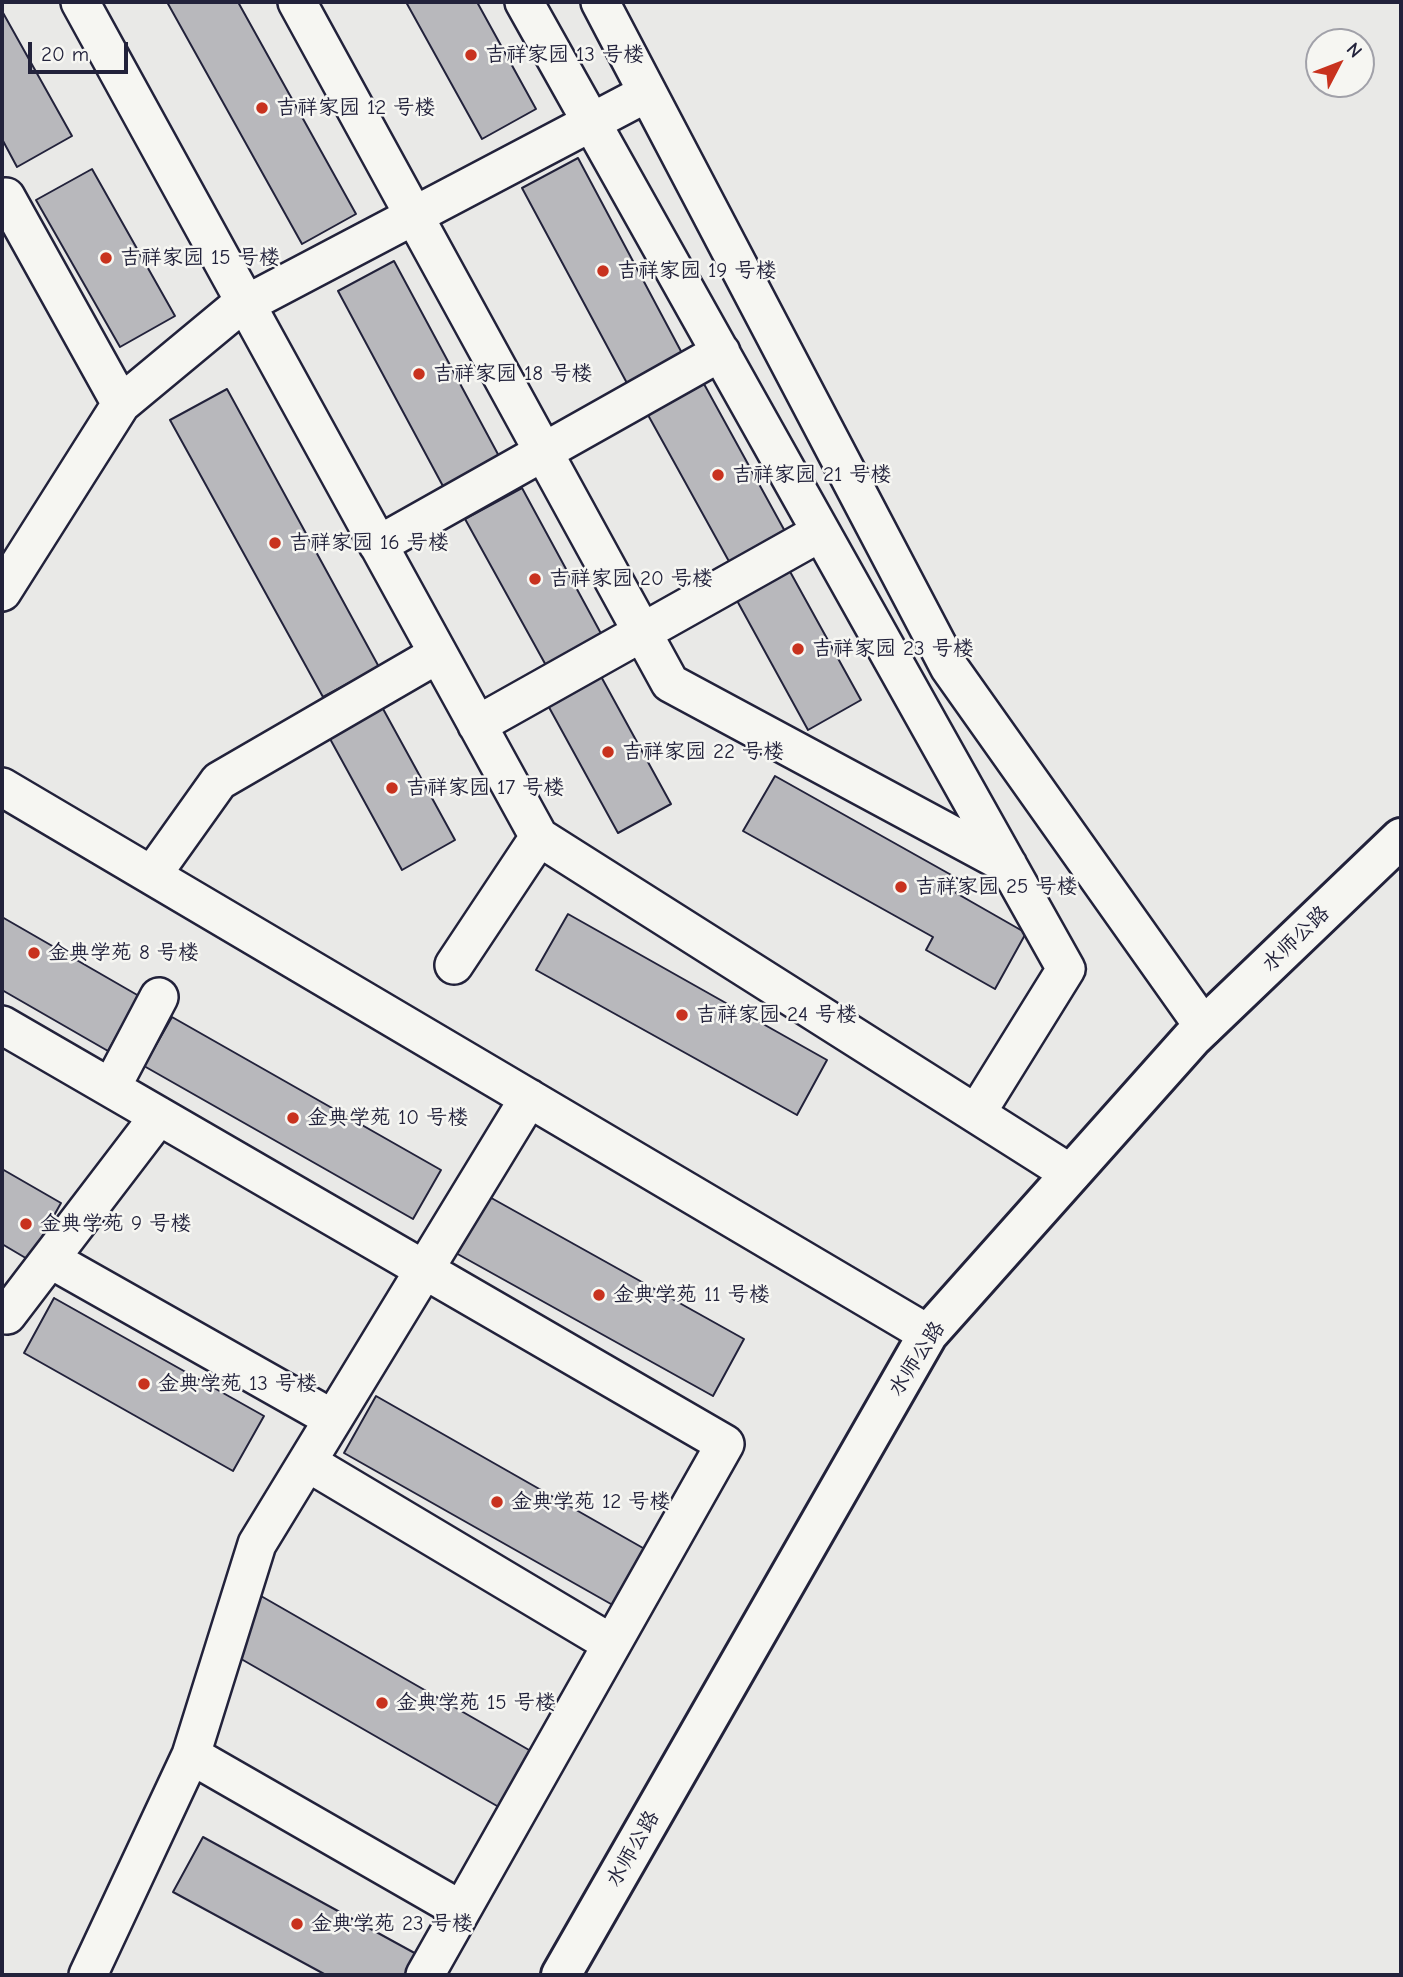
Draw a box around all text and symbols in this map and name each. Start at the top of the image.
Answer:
scale bar [32,28,131,72]
north arrow [1305,28,1375,98]
text: N [1342,38,1366,62]
text: 20 m [41,42,89,66]
place label: 吉祥家园 13 号楼 [485,42,644,68]
marker: 吉祥家园 13 号楼 [463,47,479,63]
place label: 吉祥家园 12 号楼 [276,95,435,121]
marker: 吉祥家园 12 号楼 [254,100,270,116]
place label: 吉祥家园 15 号楼 [120,245,280,271]
marker: 吉祥家园 15 号楼 [98,250,114,266]
place label: 吉祥家园 19 号楼 [617,258,776,284]
marker: 吉祥家园 19 号楼 [595,263,611,279]
place label: 吉祥家园 18 号楼 [433,361,592,387]
marker: 吉祥家园 18 号楼 [411,366,427,382]
place label: 吉祥家园 21 号楼 [732,462,891,488]
marker: 吉祥家园 21 号楼 [710,467,726,483]
place label: 吉祥家园 16 号楼 [289,530,449,556]
marker: 吉祥家园 16 号楼 [267,535,283,551]
place label: 吉祥家园 20 号楼 [549,566,713,592]
marker: 吉祥家园 20 号楼 [527,571,543,587]
place label: 吉祥家园 23 号楼 [812,636,974,662]
marker: 吉祥家园 23 号楼 [790,641,806,657]
place label: 吉祥家园 22 号楼 [622,739,784,765]
marker: 吉祥家园 22 号楼 [600,744,616,760]
place label: 吉祥家园 17 号楼 [406,775,564,801]
marker: 吉祥家园 17 号楼 [384,780,400,796]
place label: 吉祥家园 25 号楼 [915,874,1077,900]
marker: 吉祥家园 25 号楼 [893,879,909,895]
street label: 水师公路 [1257,901,1335,977]
place label: 金典学苑 8 号楼 [48,940,199,966]
marker: 金典学苑 8 号楼 [26,945,42,961]
place label: 吉祥家园 24 号楼 [696,1002,857,1028]
marker: 吉祥家园 24 号楼 [674,1007,690,1023]
place label: 金典学苑 10 号楼 [307,1105,468,1131]
marker: 金典学苑 10 号楼 [285,1110,301,1126]
place label: 金典学苑 9 号楼 [40,1211,191,1237]
marker: 金典学苑 9 号楼 [18,1216,34,1232]
place label: 金典学苑 11 号楼 [613,1282,770,1308]
marker: 金典学苑 11 号楼 [591,1287,607,1303]
street label: 水师公路 [884,1317,950,1401]
place label: 金典学苑 13 号楼 [158,1371,317,1397]
marker: 金典学苑 13 号楼 [136,1376,152,1392]
place label: 金典学苑 12 号楼 [511,1489,670,1515]
marker: 金典学苑 12 号楼 [489,1494,505,1510]
place label: 金典学苑 15 号楼 [396,1690,556,1716]
marker: 金典学苑 15 号楼 [374,1695,390,1711]
street label: 水师公路 [601,1806,665,1892]
place label: 金典学苑 23 号楼 [311,1911,473,1937]
marker: 金典学苑 23 号楼 [289,1916,305,1932]

